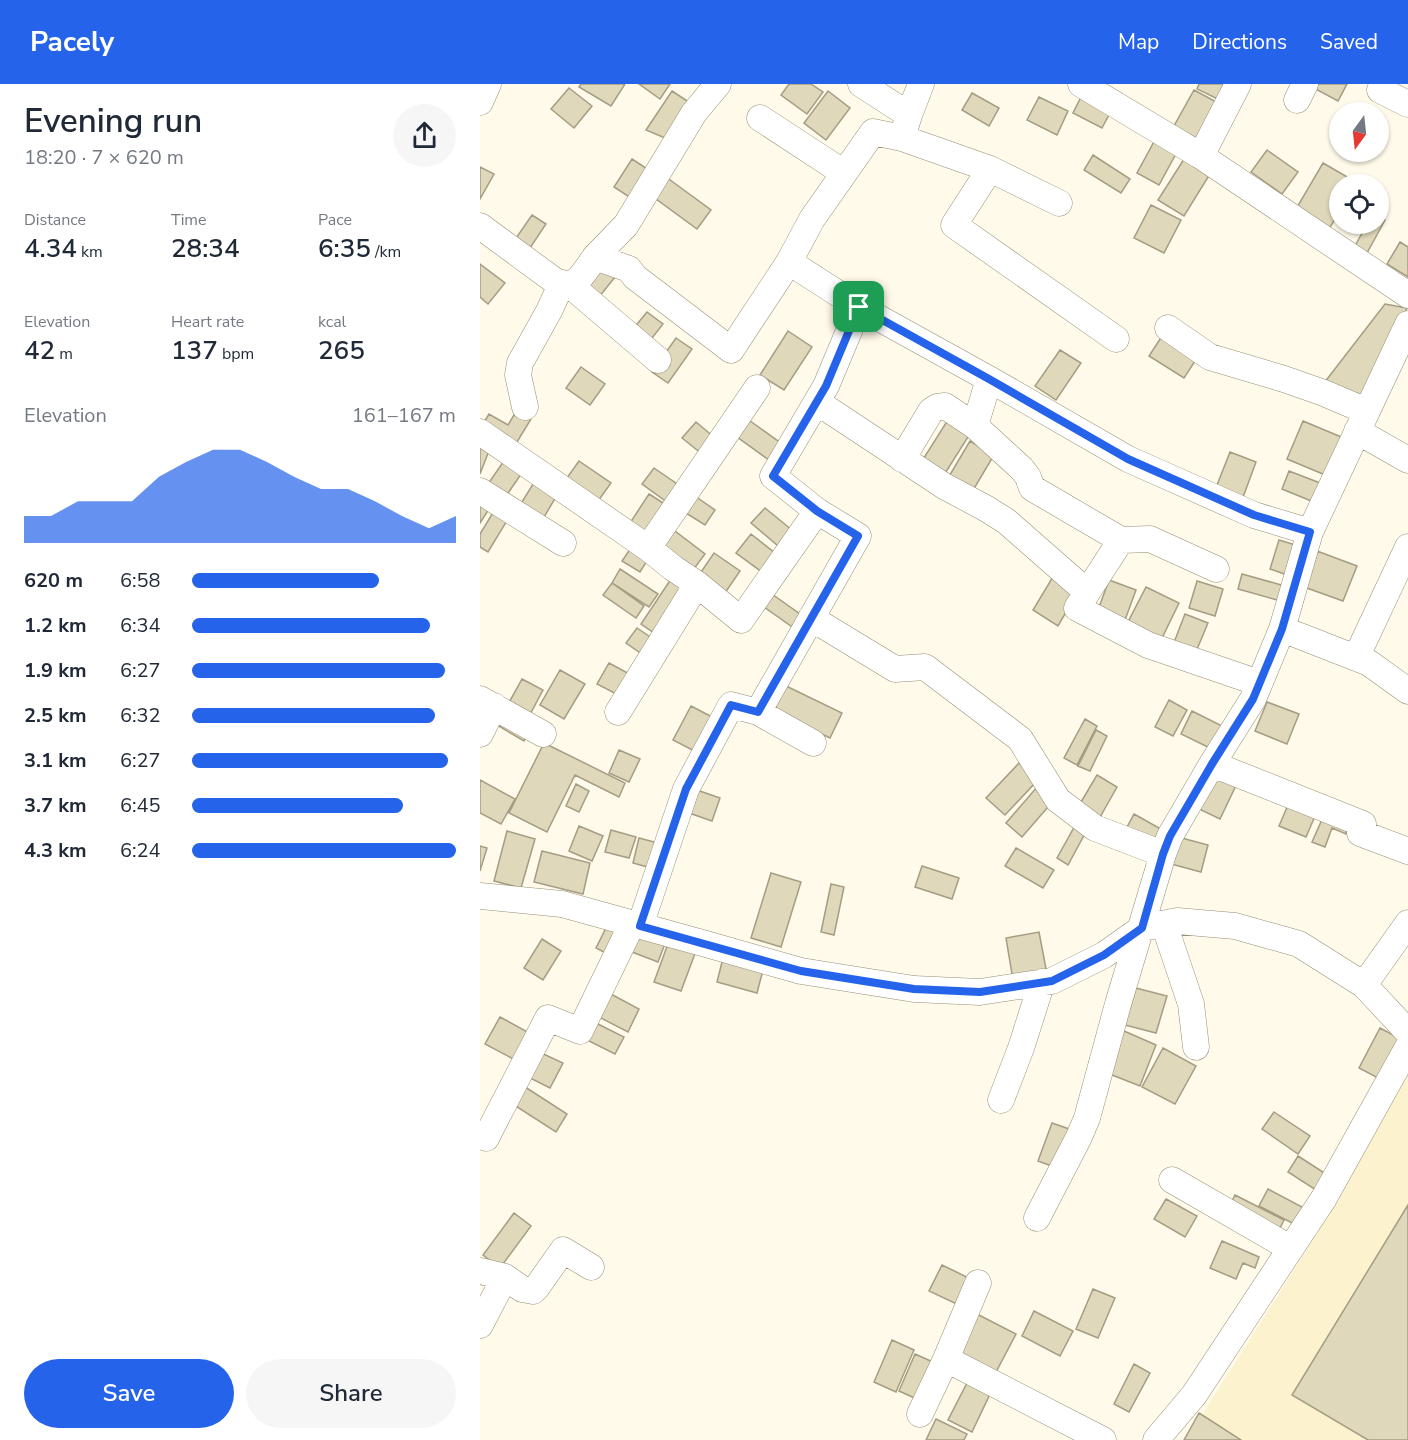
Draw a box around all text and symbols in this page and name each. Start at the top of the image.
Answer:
text: Pacely [30,23,114,61]
text: Map [1118,28,1159,56]
text: Directions [1192,28,1287,56]
text: Saved [1320,28,1378,56]
text: Evening run [24,99,202,144]
north arrow [1329,102,1389,162]
map controls [1329,102,1389,234]
button: share [393,104,456,167]
text: 18:20 · 7 × 620 m [24,144,184,171]
button: locate [1329,174,1389,234]
text: Distance [24,209,86,231]
text: Time [171,209,207,231]
text: Pace [318,209,352,231]
text: 4.34 [24,231,77,266]
text: 28:34 [171,231,240,266]
text: 6:35 [318,231,371,266]
text: km [77,241,103,263]
text: /km [371,241,401,263]
pin [833,281,884,332]
icon: arrive [842,290,875,323]
text: Elevation [24,311,90,333]
text: Heart rate [171,311,244,333]
text: kcal [318,311,346,333]
text: 42 [24,333,55,368]
text: 137 [171,333,218,368]
text: 265 [318,333,365,368]
text: m [55,343,73,365]
text: bpm [218,343,254,365]
text: Elevation [24,402,107,429]
text: 161–167 m [352,402,456,429]
text: 620 m [24,567,83,594]
text: 6:58 [120,567,161,594]
text: 1.2 km [24,612,87,639]
text: 6:34 [120,612,161,639]
text: 1.9 km [24,657,87,684]
text: 6:27 [120,657,161,684]
text: 2.5 km [24,702,87,729]
text: 6:32 [120,702,161,729]
text: 3.1 km [24,747,87,774]
text: 6:27 [120,747,161,774]
text: 3.7 km [24,792,87,819]
text: 6:45 [120,792,161,819]
text: 4.3 km [24,837,87,864]
text: 6:24 [120,837,161,864]
button: Save [24,1359,234,1428]
button: Share [246,1359,456,1428]

